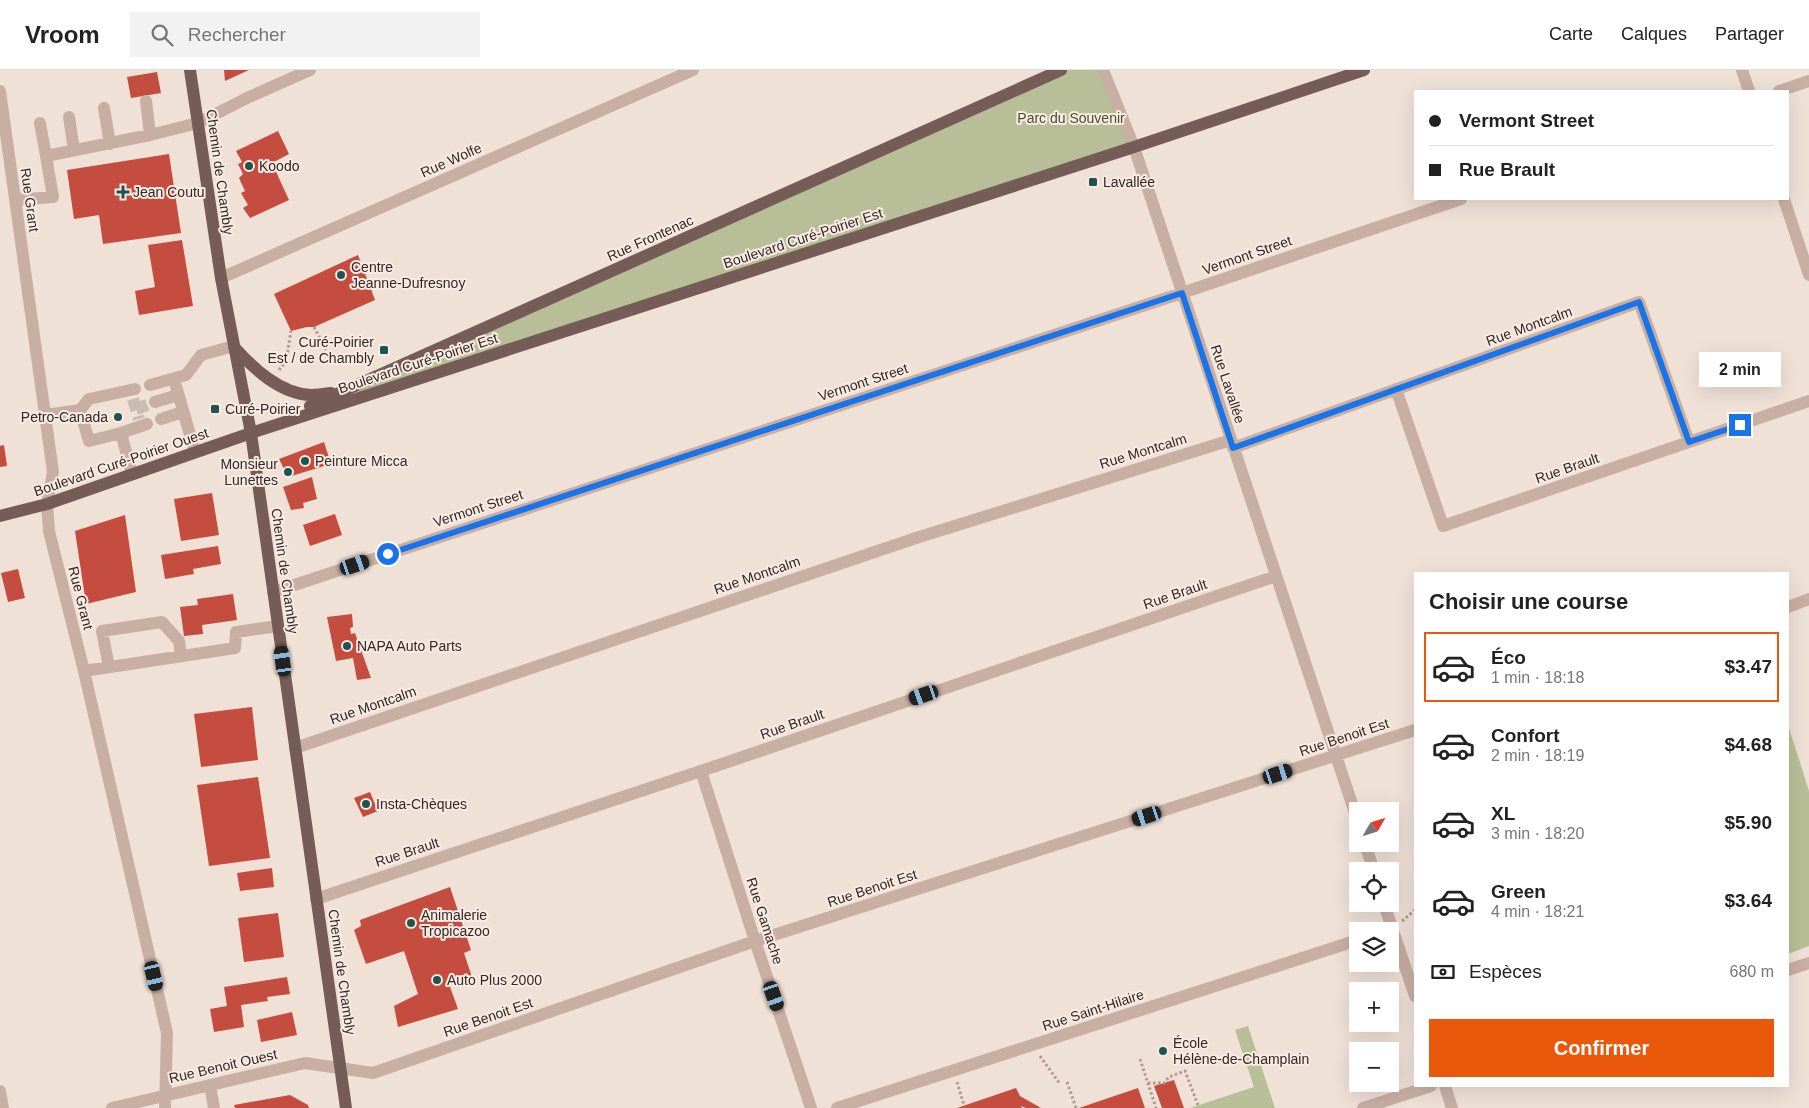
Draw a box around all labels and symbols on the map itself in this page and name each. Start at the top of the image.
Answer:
street label: Chemin de Chambly [203,108,237,236]
park label: Parc du Souvenir [1017,110,1125,126]
street label: Rue Wolfe [418,139,484,181]
place label: Koodo [259,158,300,174]
marker: Koodo [243,160,255,172]
street label: Rue Grant [18,167,42,233]
place label: Lavallée [1103,174,1155,190]
marker: Lavallée [1087,176,1099,188]
place label: Jean Coutu [133,184,205,200]
marker: Jean Coutu [117,186,129,198]
street label: Boulevard Curé-Poirier Est [721,205,885,271]
street label: Rue Frontenac [604,212,696,264]
street label: Vermont Street [1200,232,1294,278]
place label: Centre Jeanne-Dufresnoy [351,259,465,291]
marker: Centre Jeanne-Dufresnoy [335,269,347,281]
street label: Rue Montcalm [1484,303,1574,349]
street label: Boulevard Curé-Poirier Est [336,330,500,396]
place label: Curé-Poirier Est / de Chambly [267,334,374,366]
street label: Rue Lavallée [1208,343,1248,426]
marker: Curé-Poirier Est / de Chambly [378,344,390,356]
callout: 2 min [1699,352,1781,388]
street label: Vermont Street [816,360,910,404]
place label: Curé-Poirier [225,401,301,417]
marker: Curé-Poirier [209,403,221,415]
place label: Petro-Canada [21,409,108,425]
marker: Petro-Canada [112,411,124,423]
route end [1729,414,1751,436]
street label: Boulevard Curé-Poirier Ouest [32,425,211,499]
street label: Rue Montcalm [1098,430,1188,472]
street label: Rue Brault [1533,450,1601,486]
place label: Peinture Micca [315,453,408,469]
marker: Peinture Micca [299,455,311,467]
place label: Monsieur Lunettes [220,456,278,488]
marker: Monsieur Lunettes [282,466,294,478]
street label: Vermont Street [431,486,525,530]
street label: Chemin de Chambly [268,507,302,635]
route start [377,543,399,565]
car [338,553,371,577]
street label: Rue Montcalm [712,553,802,597]
street label: Rue Grant [65,565,97,631]
street label: Rue Brault [1141,576,1209,612]
place label: NAPA Auto Parts [357,638,462,654]
marker: NAPA Auto Parts [341,640,353,652]
car [273,645,292,677]
street label: Rue Montcalm [328,683,418,727]
car [907,683,940,707]
street label: Rue Brault [758,706,826,742]
street label: Rue Benoit Est [1297,715,1391,759]
car [1261,762,1294,786]
place label: Insta-Chèques [376,796,467,812]
marker: Insta-Chèques [360,798,372,810]
north arrow [1349,802,1399,852]
car [1130,804,1163,828]
street label: Rue Brault [373,834,441,870]
street label: Rue Benoit Est [825,866,919,910]
street label: Rue Gamache [743,876,787,967]
place label: Animalerie Tropicazoo [421,907,490,939]
street label: Chemin de Chambly [325,908,359,1036]
marker: Animalerie Tropicazoo [405,917,417,929]
car [143,960,164,992]
place label: Auto Plus 2000 [447,972,542,988]
marker: Auto Plus 2000 [431,974,443,986]
car [762,979,785,1013]
street label: Rue Saint-Hilaire [1040,986,1146,1034]
street label: Rue Benoit Est [441,994,535,1040]
place label: École Hélène-de-Champlain [1173,1035,1309,1067]
marker: École Hélène-de-Champlain [1157,1045,1169,1057]
street label: Rue Benoit Ouest [167,1046,279,1086]

